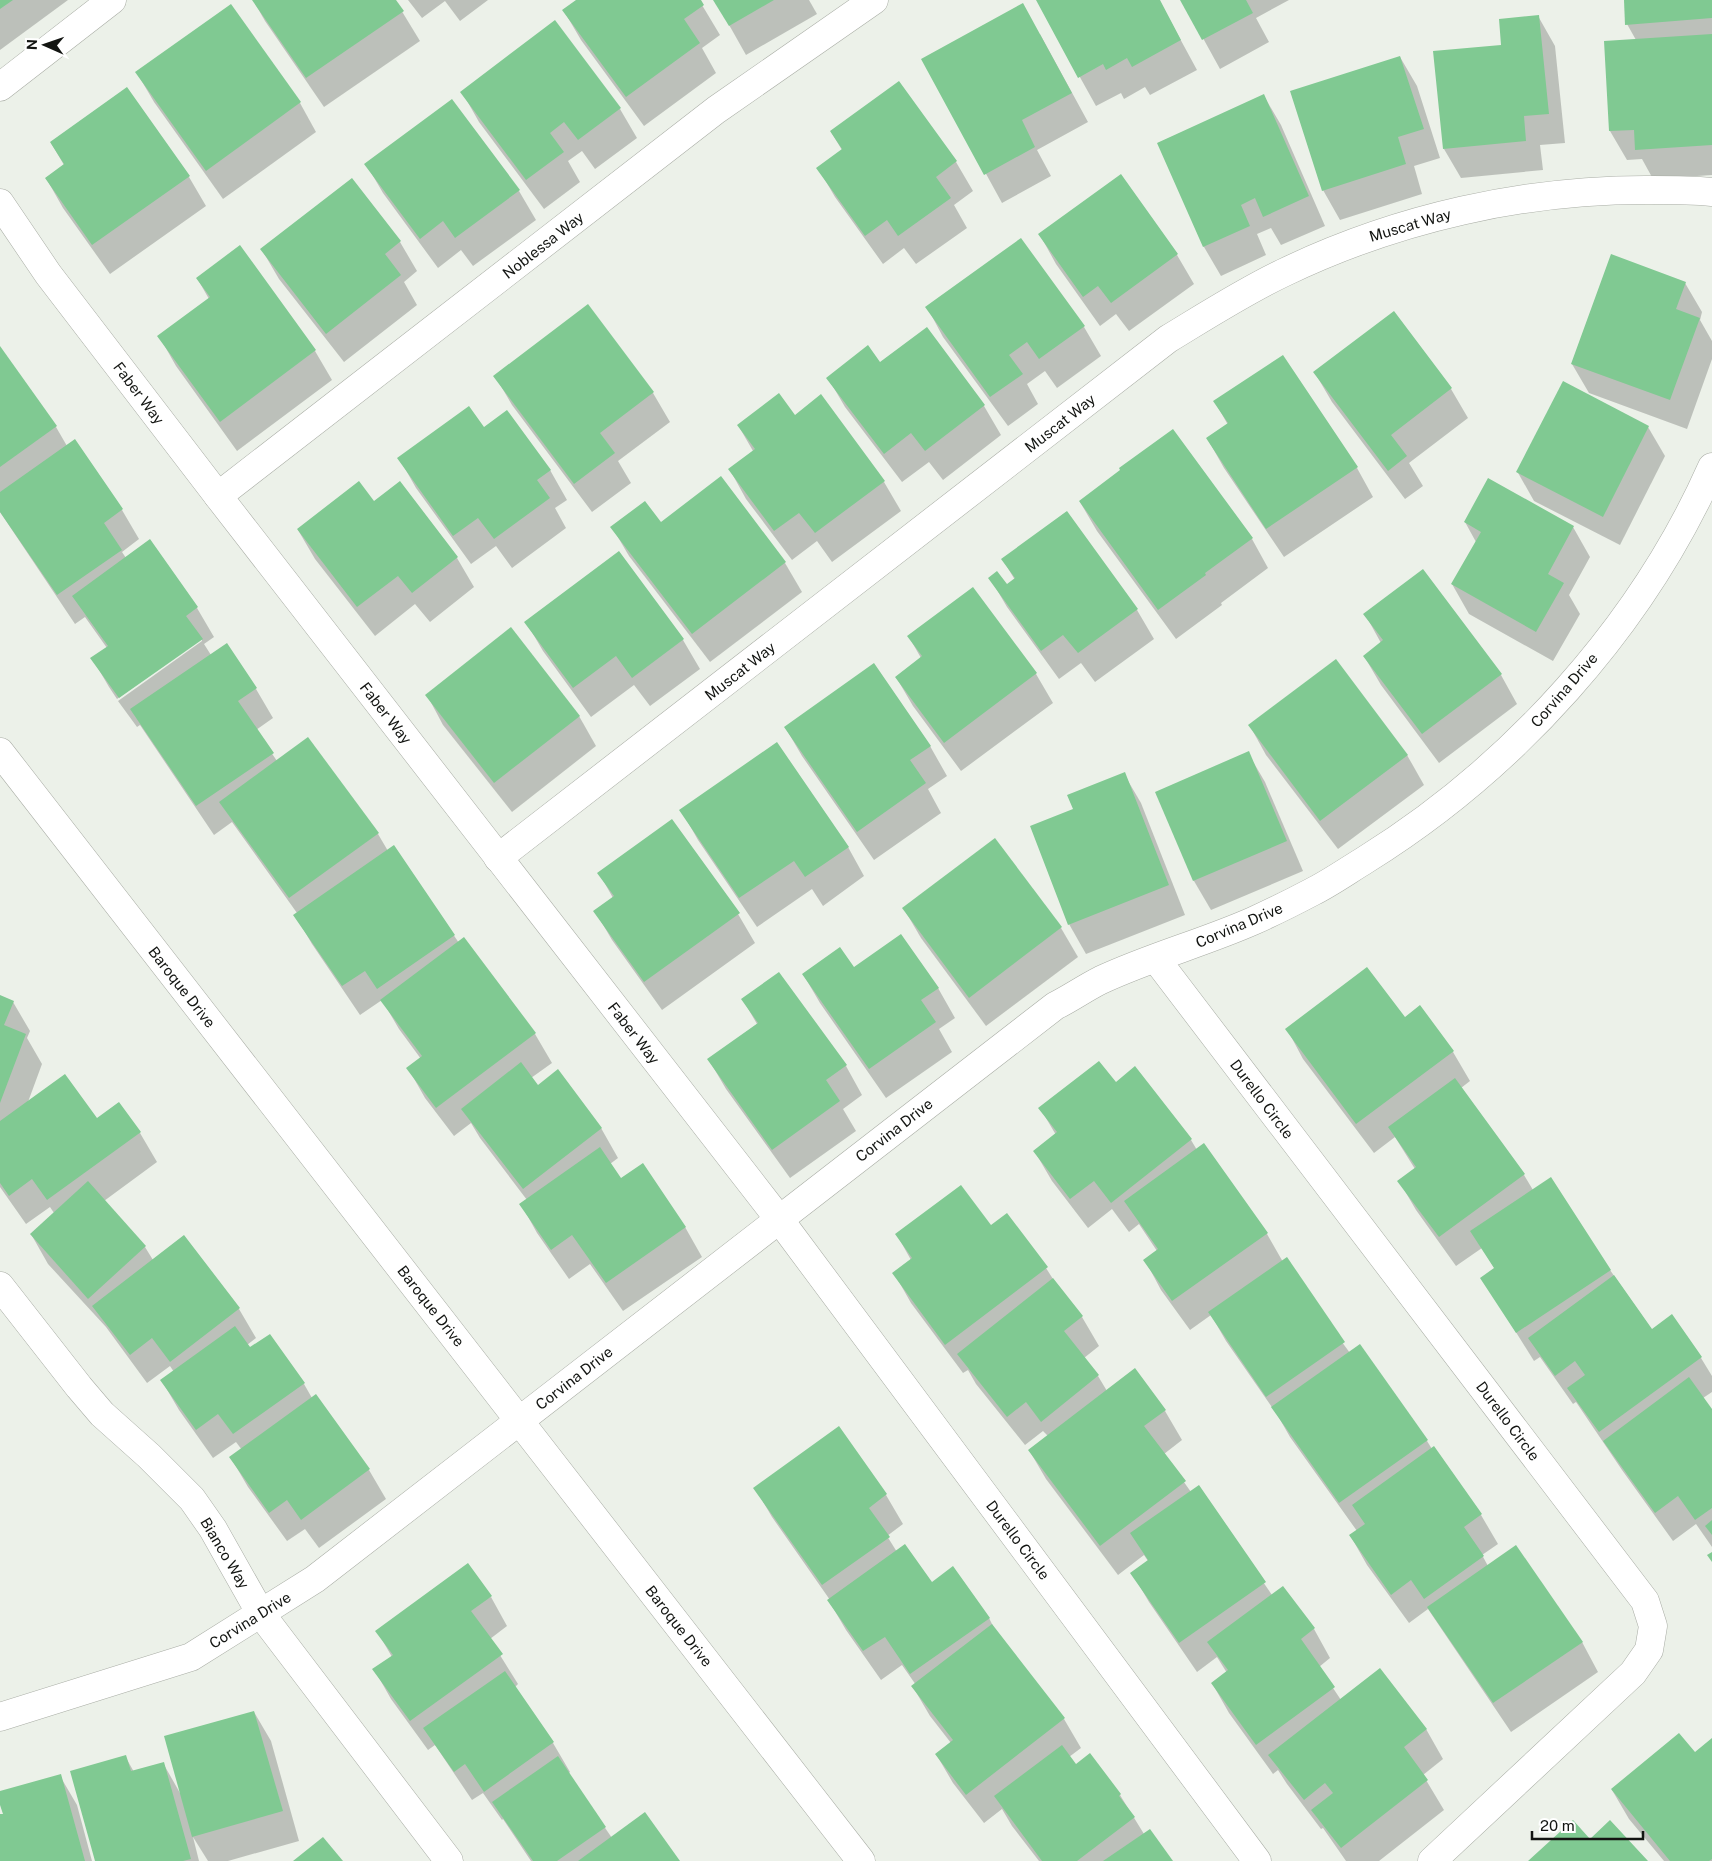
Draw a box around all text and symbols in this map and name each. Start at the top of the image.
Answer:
north arrow [20,20,70,70]
text: N [24,39,40,50]
street label: Muscat Way [1367,205,1453,245]
street label: Noblessa Way [499,208,587,282]
street label: Faber Way [110,359,168,427]
street label: Muscat Way [1021,390,1099,456]
street label: Muscat Way [701,638,779,704]
street label: Corvina Drive [1527,649,1601,731]
street label: Faber Way [357,679,415,747]
street label: Corvina Drive [1193,899,1285,951]
street label: Baroque Drive [145,943,219,1031]
street label: Faber Way [605,999,663,1067]
street label: Durello Circle [1227,1056,1297,1142]
street label: Corvina Drive [852,1095,936,1165]
street label: Baroque Drive [394,1262,468,1350]
street label: Corvina Drive [532,1343,616,1413]
street label: Durello Circle [1473,1378,1543,1464]
street label: Durello Circle [983,1497,1053,1583]
street label: Bianco Way [197,1514,253,1592]
street label: Baroque Drive [642,1582,716,1670]
street label: Corvina Drive [206,1588,294,1652]
scale bar [1532,1808,1643,1840]
text: 20 m [1540,1817,1575,1834]

